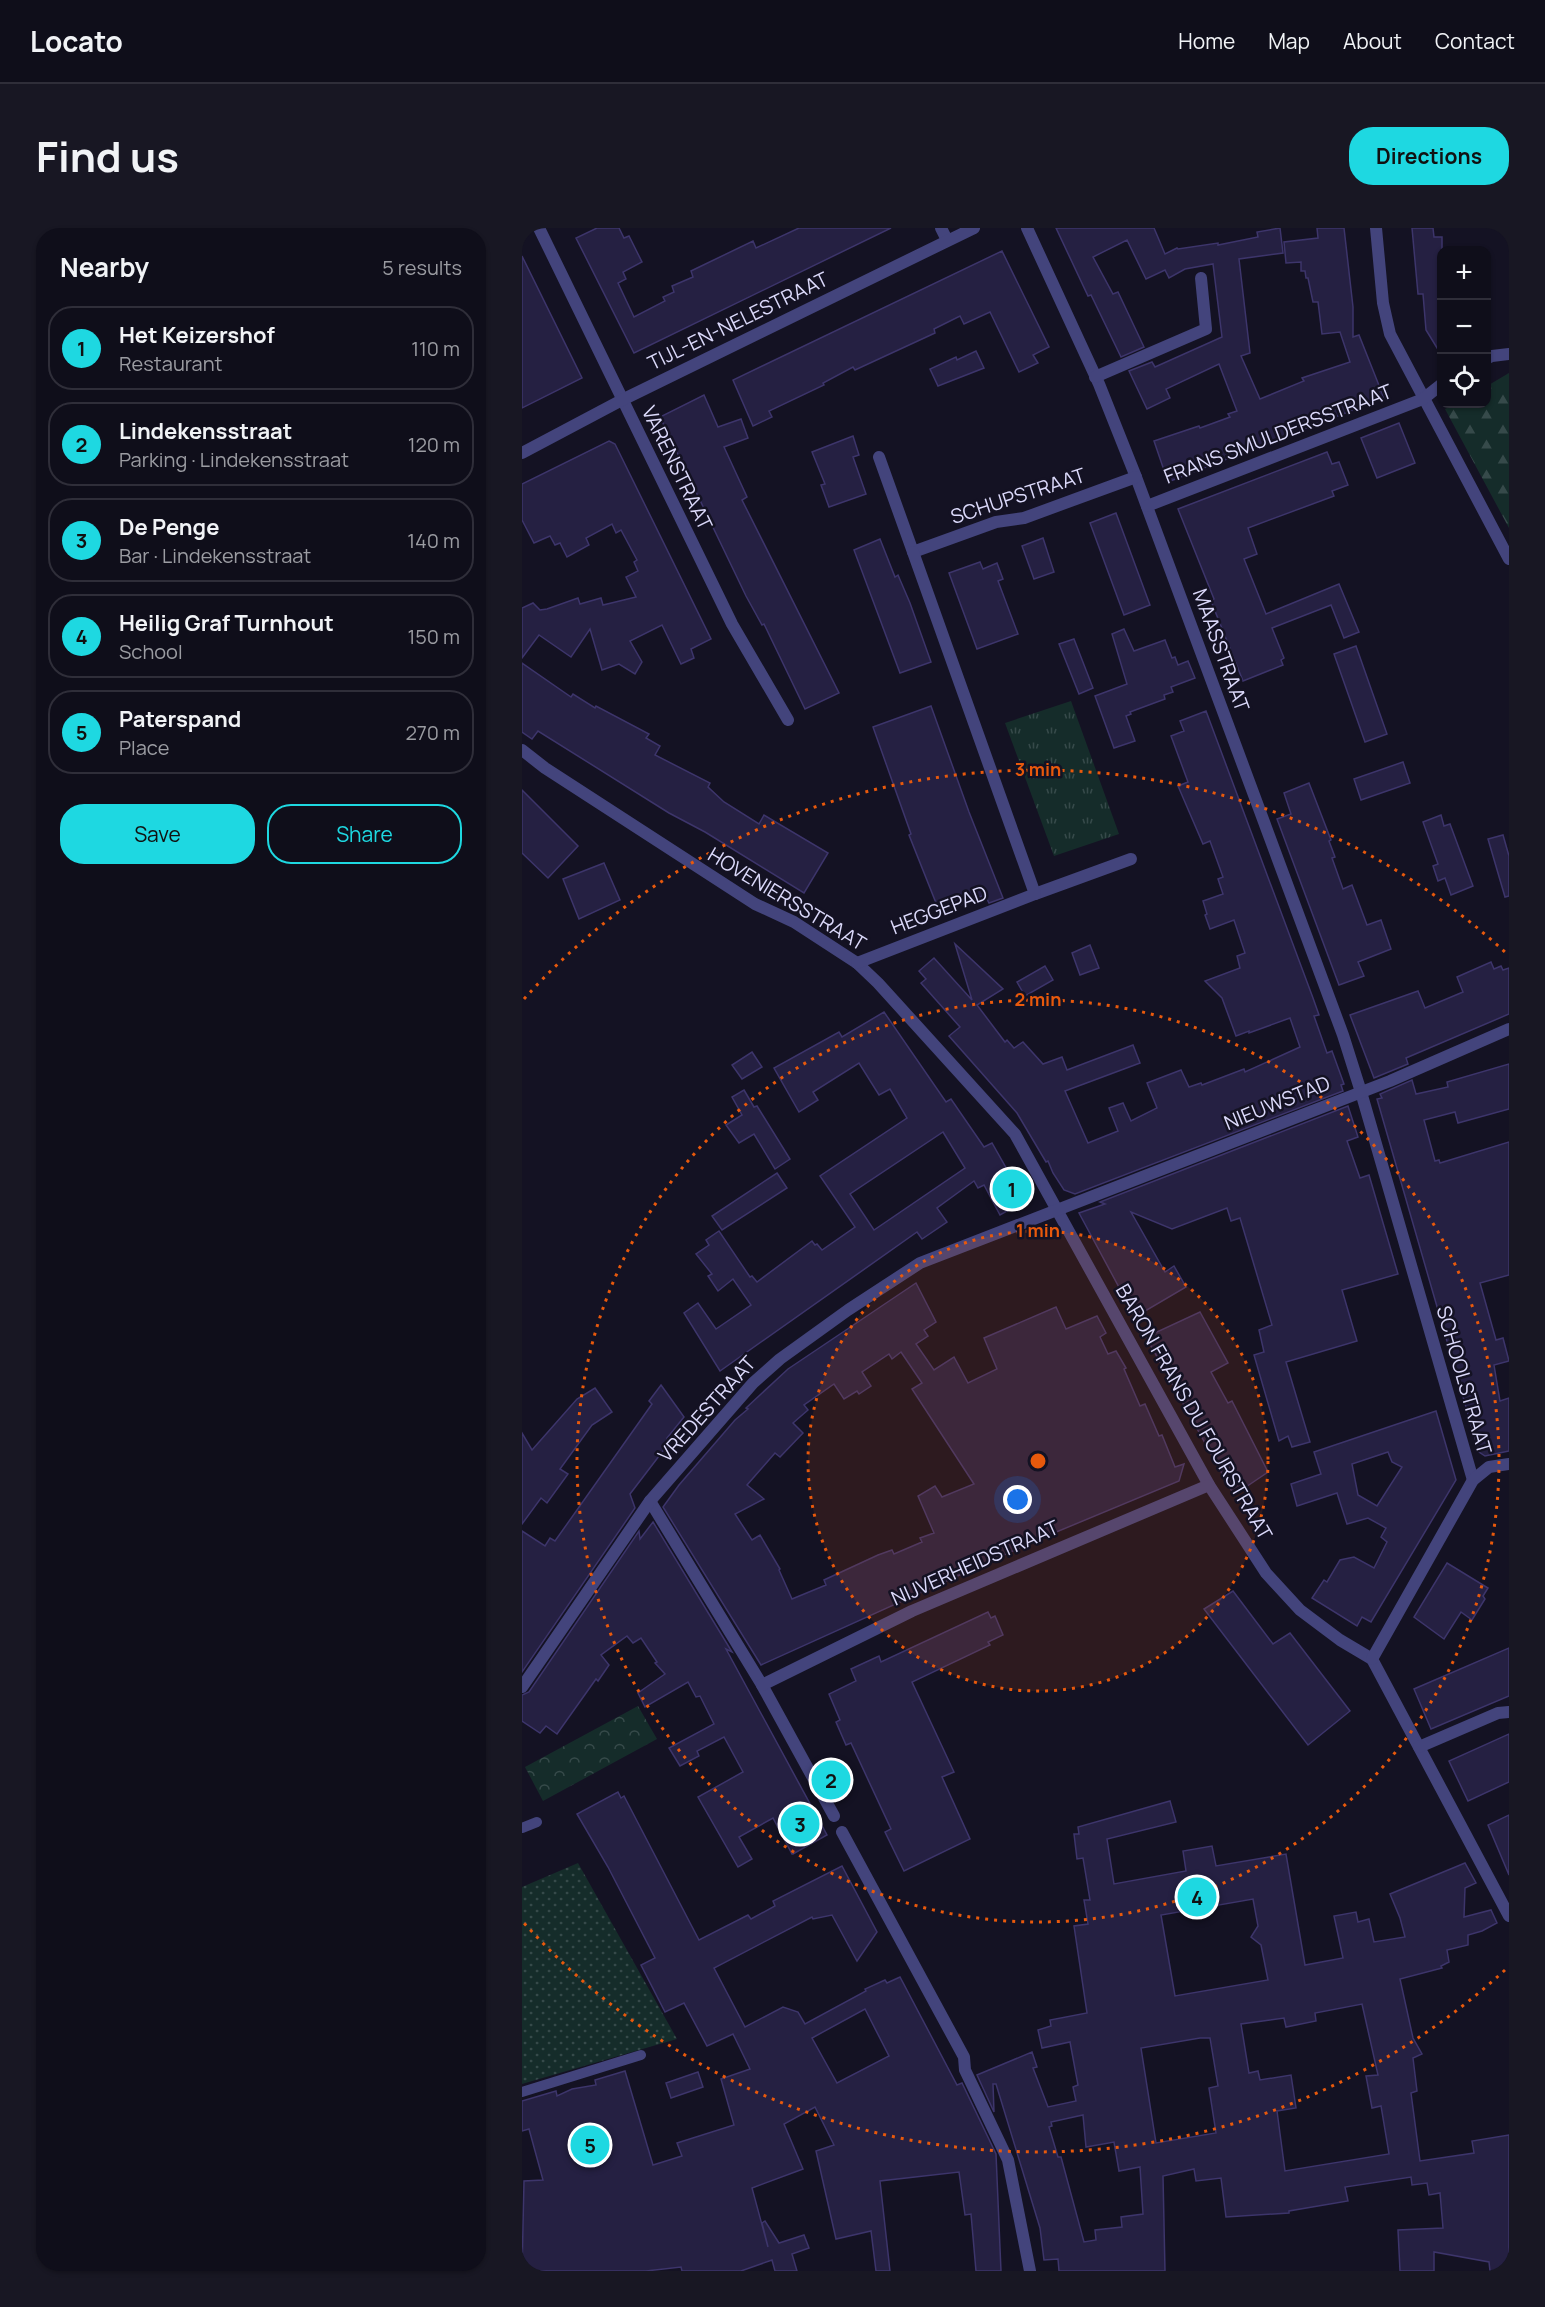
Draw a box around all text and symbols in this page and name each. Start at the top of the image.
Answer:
text: Locato [30,22,123,60]
text: Home [1178,27,1235,55]
text: Map [1268,27,1310,55]
text: About [1343,27,1402,55]
text: Contact [1435,27,1515,55]
text: Find us [36,127,179,185]
button: Directions [1349,127,1509,185]
map controls [1437,246,1491,408]
button: + [1437,246,1491,300]
text: Nearby [60,249,149,285]
text: 5 results [382,254,462,281]
street label: TIJL-EN-NELESTRAAT [643,265,833,376]
button: − [1437,300,1491,354]
text: Het Keizershof [119,320,275,350]
text: 1 [77,335,86,362]
text: 110 m [411,335,460,362]
text: Restaurant [119,350,223,377]
button: locate [1437,354,1491,408]
street label: FRANS SMULDERSSTRAAT [1160,377,1396,490]
street label: VARENSTRAAT [636,401,719,534]
text: Lindekensstraat [119,416,292,446]
text: 2 [76,431,87,458]
text: 120 m [408,431,460,458]
text: Parking · Lindekensstraat [119,446,349,473]
street label: SCHUPSTRAAT [947,461,1089,530]
text: De Penge [119,512,219,542]
text: 3 [76,527,87,554]
text: 140 m [407,527,460,554]
text: Bar · Lindekensstraat [119,542,311,569]
street label: MAASSTRAAT [1187,585,1256,715]
text: Heilig Graf Turnhout [119,608,334,638]
text: 4 [75,623,88,650]
text: 150 m [407,623,460,650]
text: School [119,638,183,665]
text: Paterspand [119,704,241,734]
text: 5 [76,719,87,746]
text: 270 m [405,719,460,746]
text: Place [119,734,169,761]
text: 3 min [1015,757,1061,781]
button: Save [60,804,255,864]
button: Share [267,804,462,864]
street label: HOVENIERSSTRAAT [703,841,871,956]
street label: HEGGEPAD [887,879,991,940]
text: 2 min [1015,987,1061,1011]
street label: NIEUWSTAD [1220,1069,1334,1136]
pin: 1 [992,1166,1032,1212]
text: 1 min [1016,1218,1060,1242]
street label: BARON FRANS DU FOURSTRAAT [1110,1279,1279,1545]
street label: SCHOOLSTRAAT [1430,1303,1499,1457]
street label: VREDESTRAAT [652,1350,762,1468]
centre of rings [1028,1451,1048,1471]
your location [1003,1485,1032,1514]
street label: NIJVERHEIDSTRAAT [887,1513,1063,1612]
pin: 2 [812,1758,850,1802]
pin: 3 [780,1802,820,1846]
pin: 4 [1178,1874,1216,1920]
pin: 5 [570,2122,610,2168]

